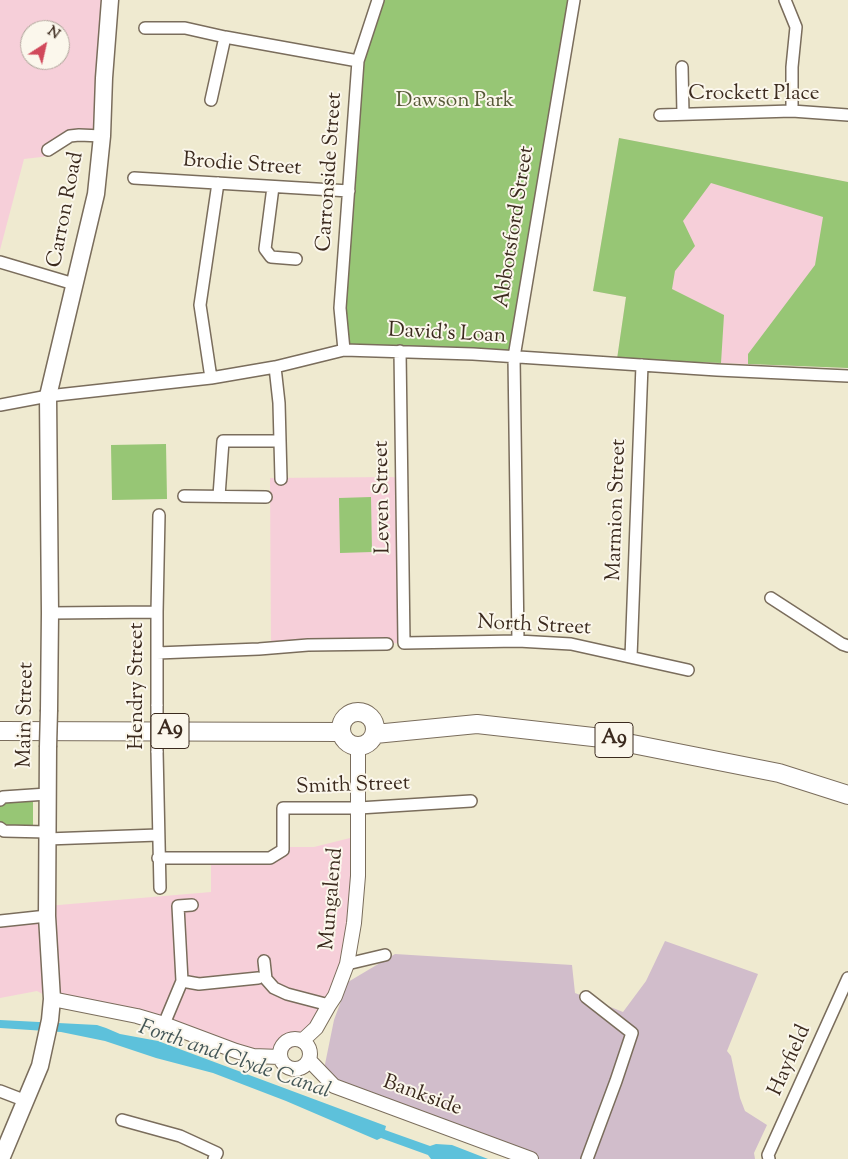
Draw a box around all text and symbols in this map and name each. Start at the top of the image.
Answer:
north arrow [20,20,70,70]
text: N [43,22,63,45]
street label: Crockett Place [688,82,820,108]
park label: Dawson Park [396,89,514,115]
street label: Carronside Street [313,91,349,253]
street label: Abbotsford Street [491,144,541,310]
street label: Brodie Street [182,149,302,183]
street label: Carron Road [43,150,91,270]
street label: David's Loan [387,319,507,351]
street label: Marmion Street [603,438,633,582]
street label: Leven Street [370,440,398,554]
street label: North Street [476,611,592,643]
street label: Hendry Street [125,622,151,750]
street label: Main Street [13,662,41,768]
road number: A9 [151,714,189,748]
road number: A9 [595,722,633,758]
street label: Smith Street [296,772,410,802]
street label: Mungalend [316,847,350,951]
water label: Forth and Clyde Canal [135,1016,333,1106]
street label: Hayfield [764,1022,818,1100]
street label: Bankside [379,1071,465,1123]

